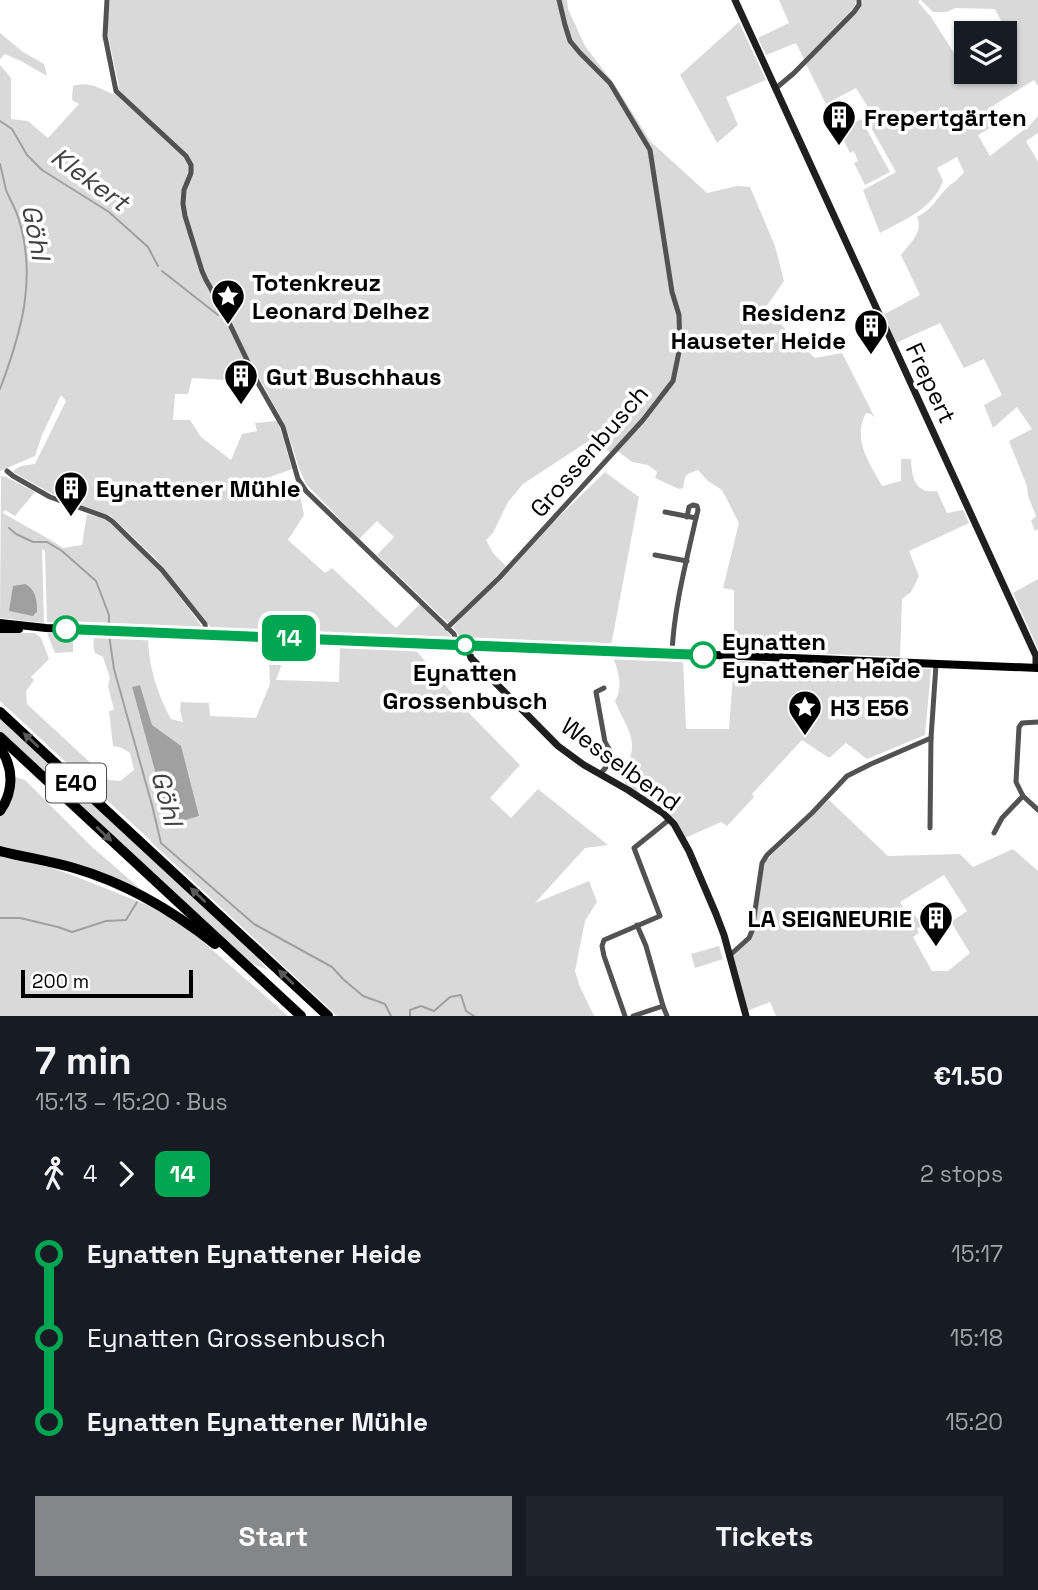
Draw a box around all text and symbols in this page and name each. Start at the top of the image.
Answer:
map controls [954,21,1017,84]
button: layers [954,21,1017,84]
building icon: Frepertgärten [820,98,858,147]
place label: Frepertgärten [864,102,1027,133]
water label: Klekert [44,139,137,220]
water label: Göhl [14,201,58,265]
place label: Totenkreuz Leonard Delhez [252,267,430,326]
place icon: Totenkreuz Leonard Delhez [209,277,247,326]
place label: Residenz Hauseter Heide [671,297,846,356]
building icon: Residenz Hauseter Heide [852,307,890,356]
street label: Frepert [899,338,963,428]
building icon: Gut Buschhaus [222,357,260,406]
place label: Gut Buschhaus [266,361,442,392]
street label: Grossenbusch [523,378,655,524]
building icon: Eynattener Mühle [52,469,90,518]
place label: Eynattener Mühle [96,473,301,504]
line badge: 14 [258,615,320,661]
unlabelled marker [53,616,79,642]
text: 14 [276,622,302,653]
place label: Eynatten Eynattener Heide [722,626,921,685]
marker: Eynatten Grossenbusch [455,635,475,655]
marker: Eynatten Eynattener Heide [690,642,716,668]
place label: Eynatten Grossenbusch [383,657,547,716]
place icon: H3 E56 [786,688,824,737]
place label: H3 E56 [830,692,909,723]
street label: Wesselbend [555,710,687,818]
one-way arrow [23,733,40,749]
road number: E40 [46,764,106,803]
water label: Göhl [143,767,191,832]
one-way arrow [95,825,112,841]
one-way arrow [189,887,207,903]
building icon: LA SEIGNEURIE [917,899,955,948]
place label: LA SEIGNEURIE [748,903,912,934]
scale bar [21,967,192,999]
text: 200 m [32,969,89,994]
one-way arrow [277,969,295,985]
text: 7 min [35,1037,132,1085]
text: €1.50 [933,1059,1003,1093]
text: 15:13 – 15:20 · Bus [35,1087,228,1117]
icon: walk [35,1155,73,1193]
icon: forward [107,1155,145,1193]
text: 14 [169,1158,196,1189]
text: 4 [83,1159,97,1189]
text: 2 stops [920,1159,1003,1189]
text: Eynatten Eynattener Heide [87,1237,422,1271]
text: 15:17 [951,1239,1003,1269]
text: Eynatten Grossenbusch [87,1321,386,1355]
text: 15:18 [950,1323,1003,1353]
text: Eynatten Eynattener Mühle [87,1405,428,1439]
text: 15:20 [945,1407,1003,1437]
button: Start [35,1496,512,1576]
button: Tickets [526,1496,1003,1576]

